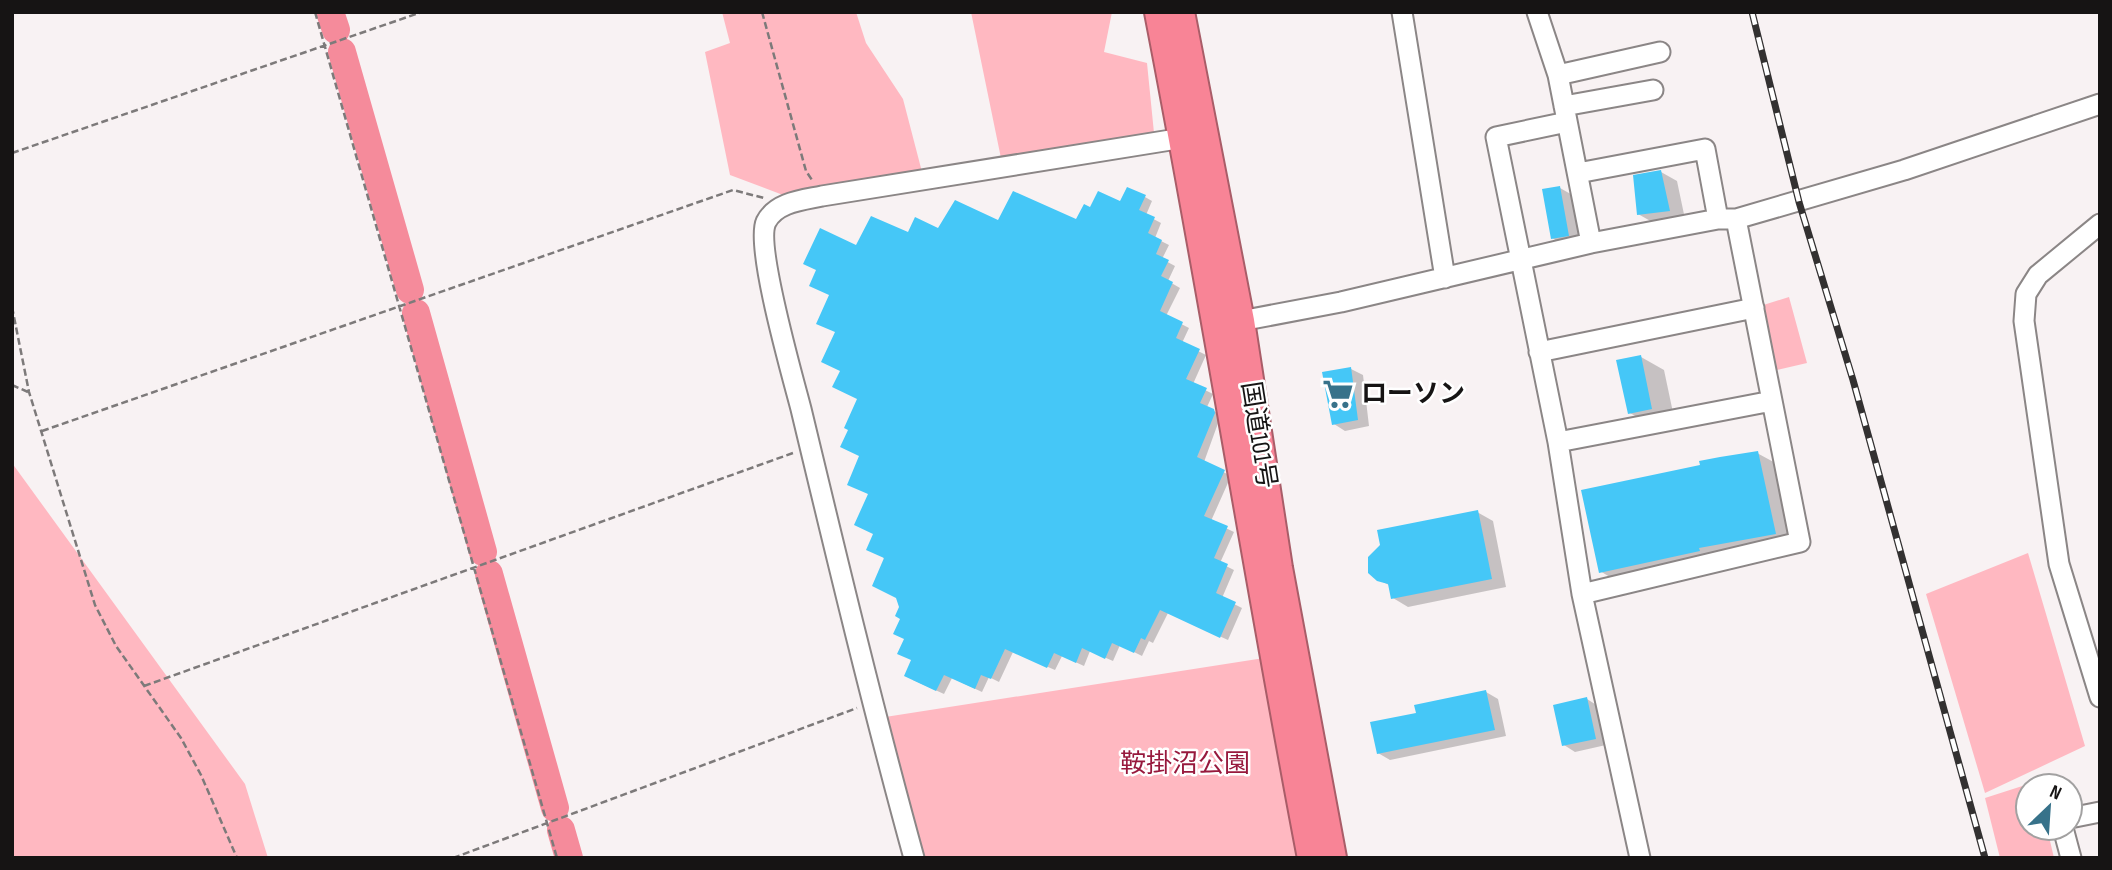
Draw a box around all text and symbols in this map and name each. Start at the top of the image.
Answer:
supermarket icon: ローソン [1321,377,1355,411]
street label: 国道101号 [1234,379,1282,491]
place label: ローソン [1361,379,1465,410]
park label: 鞍掛沼公園 [1120,749,1250,780]
north arrow [2014,772,2084,842]
text: N [2046,780,2065,806]

